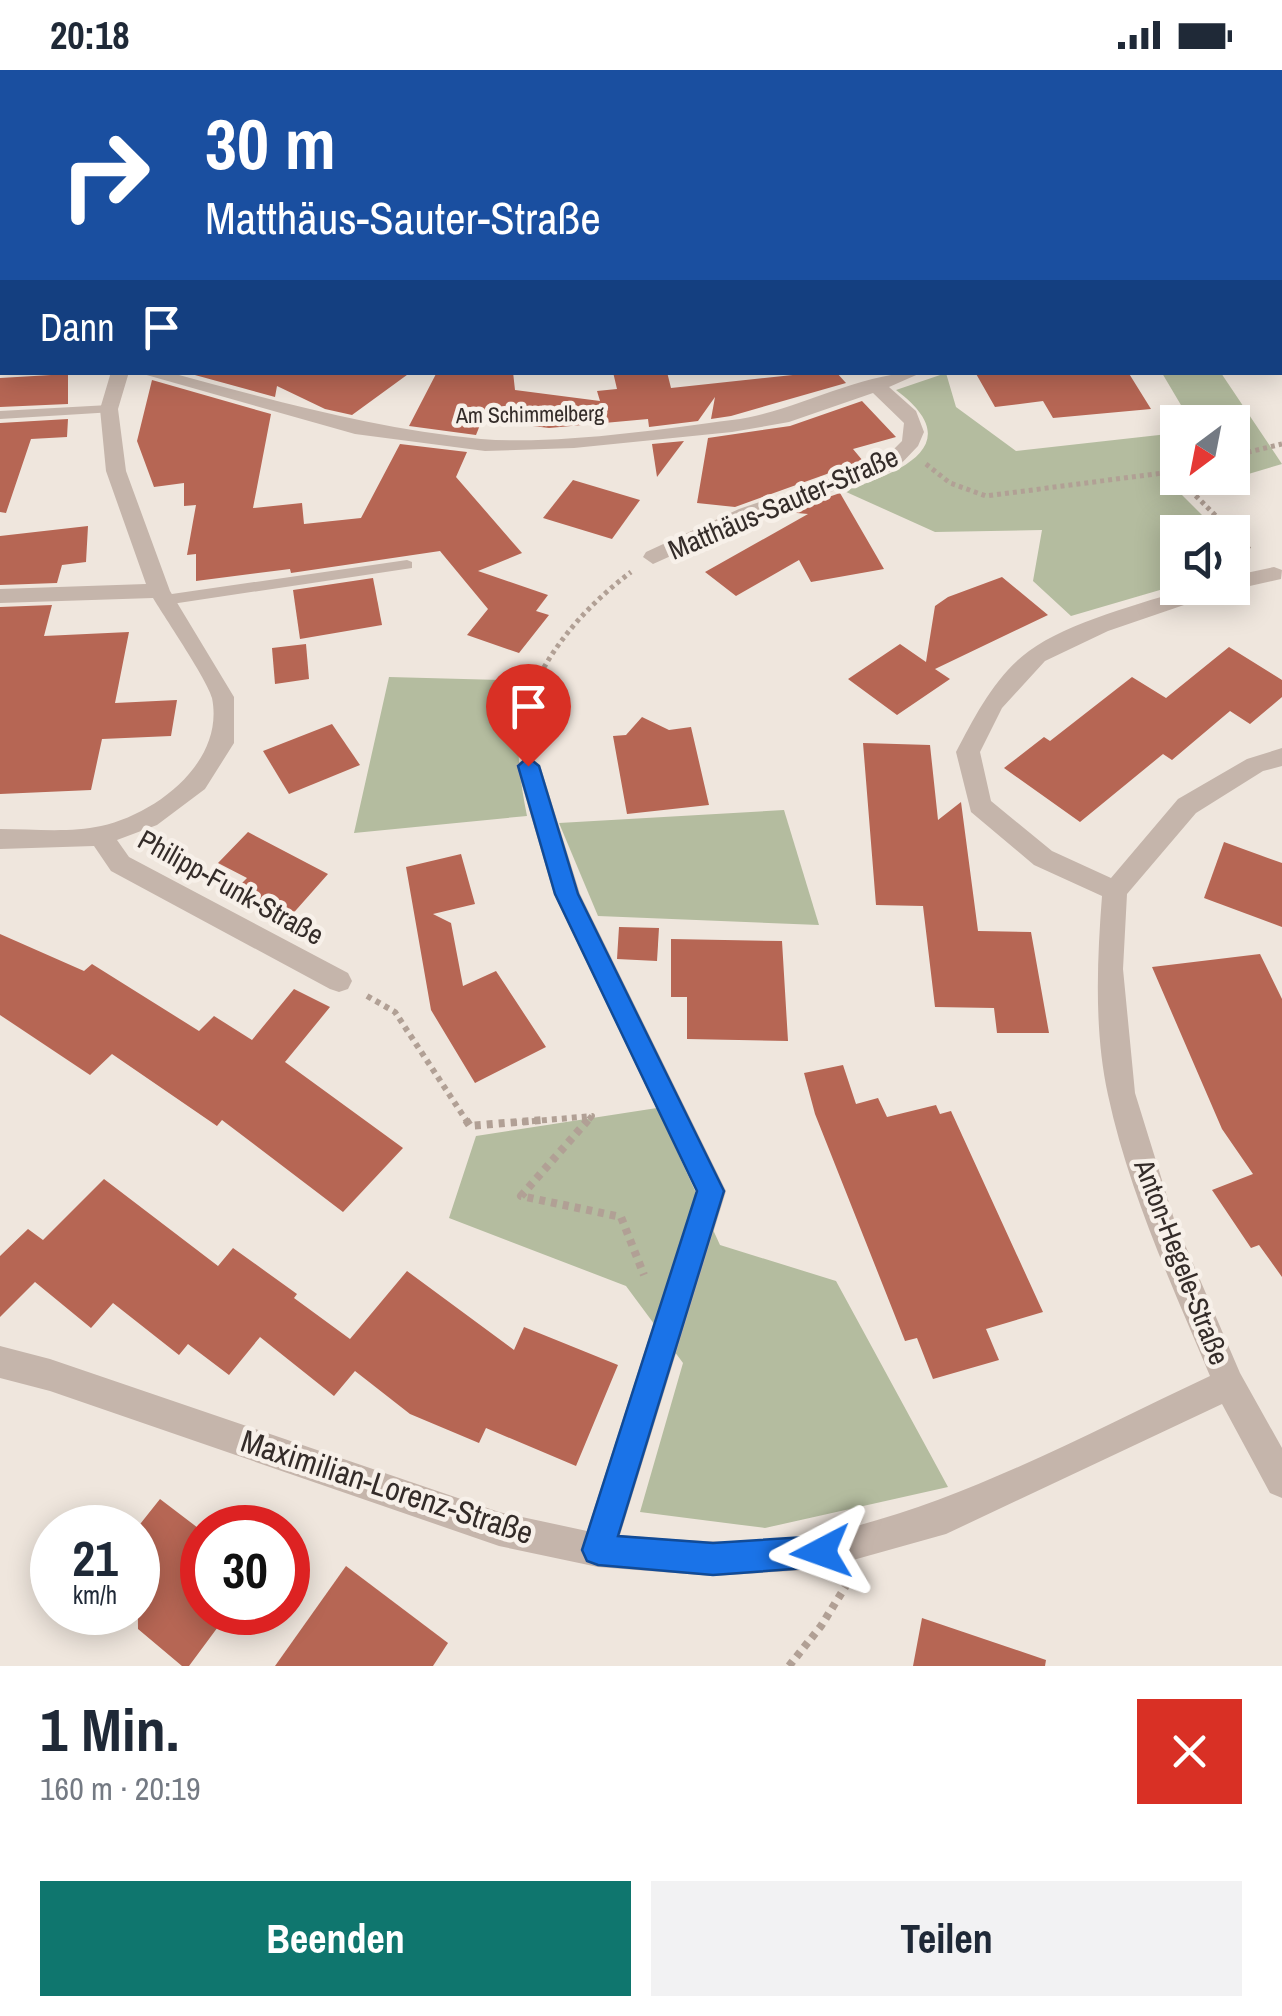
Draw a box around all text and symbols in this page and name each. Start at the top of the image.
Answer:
text: 20:18 [50,10,130,61]
text: 30 m [205,97,336,191]
icon: right [40,110,170,240]
text: Matthäus-Sauter-Straße [205,187,601,248]
icon: arrive [134,300,189,355]
text: Dann [40,302,114,353]
street label: Am Schimmelberg [455,398,604,430]
north arrow [1160,405,1250,495]
map controls [1160,405,1250,605]
street label: Matthäus-Sauter-Straße [662,437,904,569]
button: sound [1160,515,1250,605]
pin [486,664,571,767]
icon: arrive [501,679,556,734]
street label: Philipp-Funk-Straße [131,820,331,954]
street label: Anton-Hegele-Straße [1125,1153,1239,1370]
street label: Maximilian-Lorenz-Straße [236,1419,539,1554]
position arrow [769,1500,873,1604]
speed limit sign: 30 [180,1505,310,1635]
text: 21 [72,1524,118,1592]
text: km/h [73,1578,117,1612]
text: 1 Min. [40,1689,179,1770]
button: close [1137,1699,1242,1804]
text: 160 m · 20:19 [40,1767,200,1810]
button: Beenden [40,1881,631,1996]
button: Teilen [651,1881,1242,1996]

